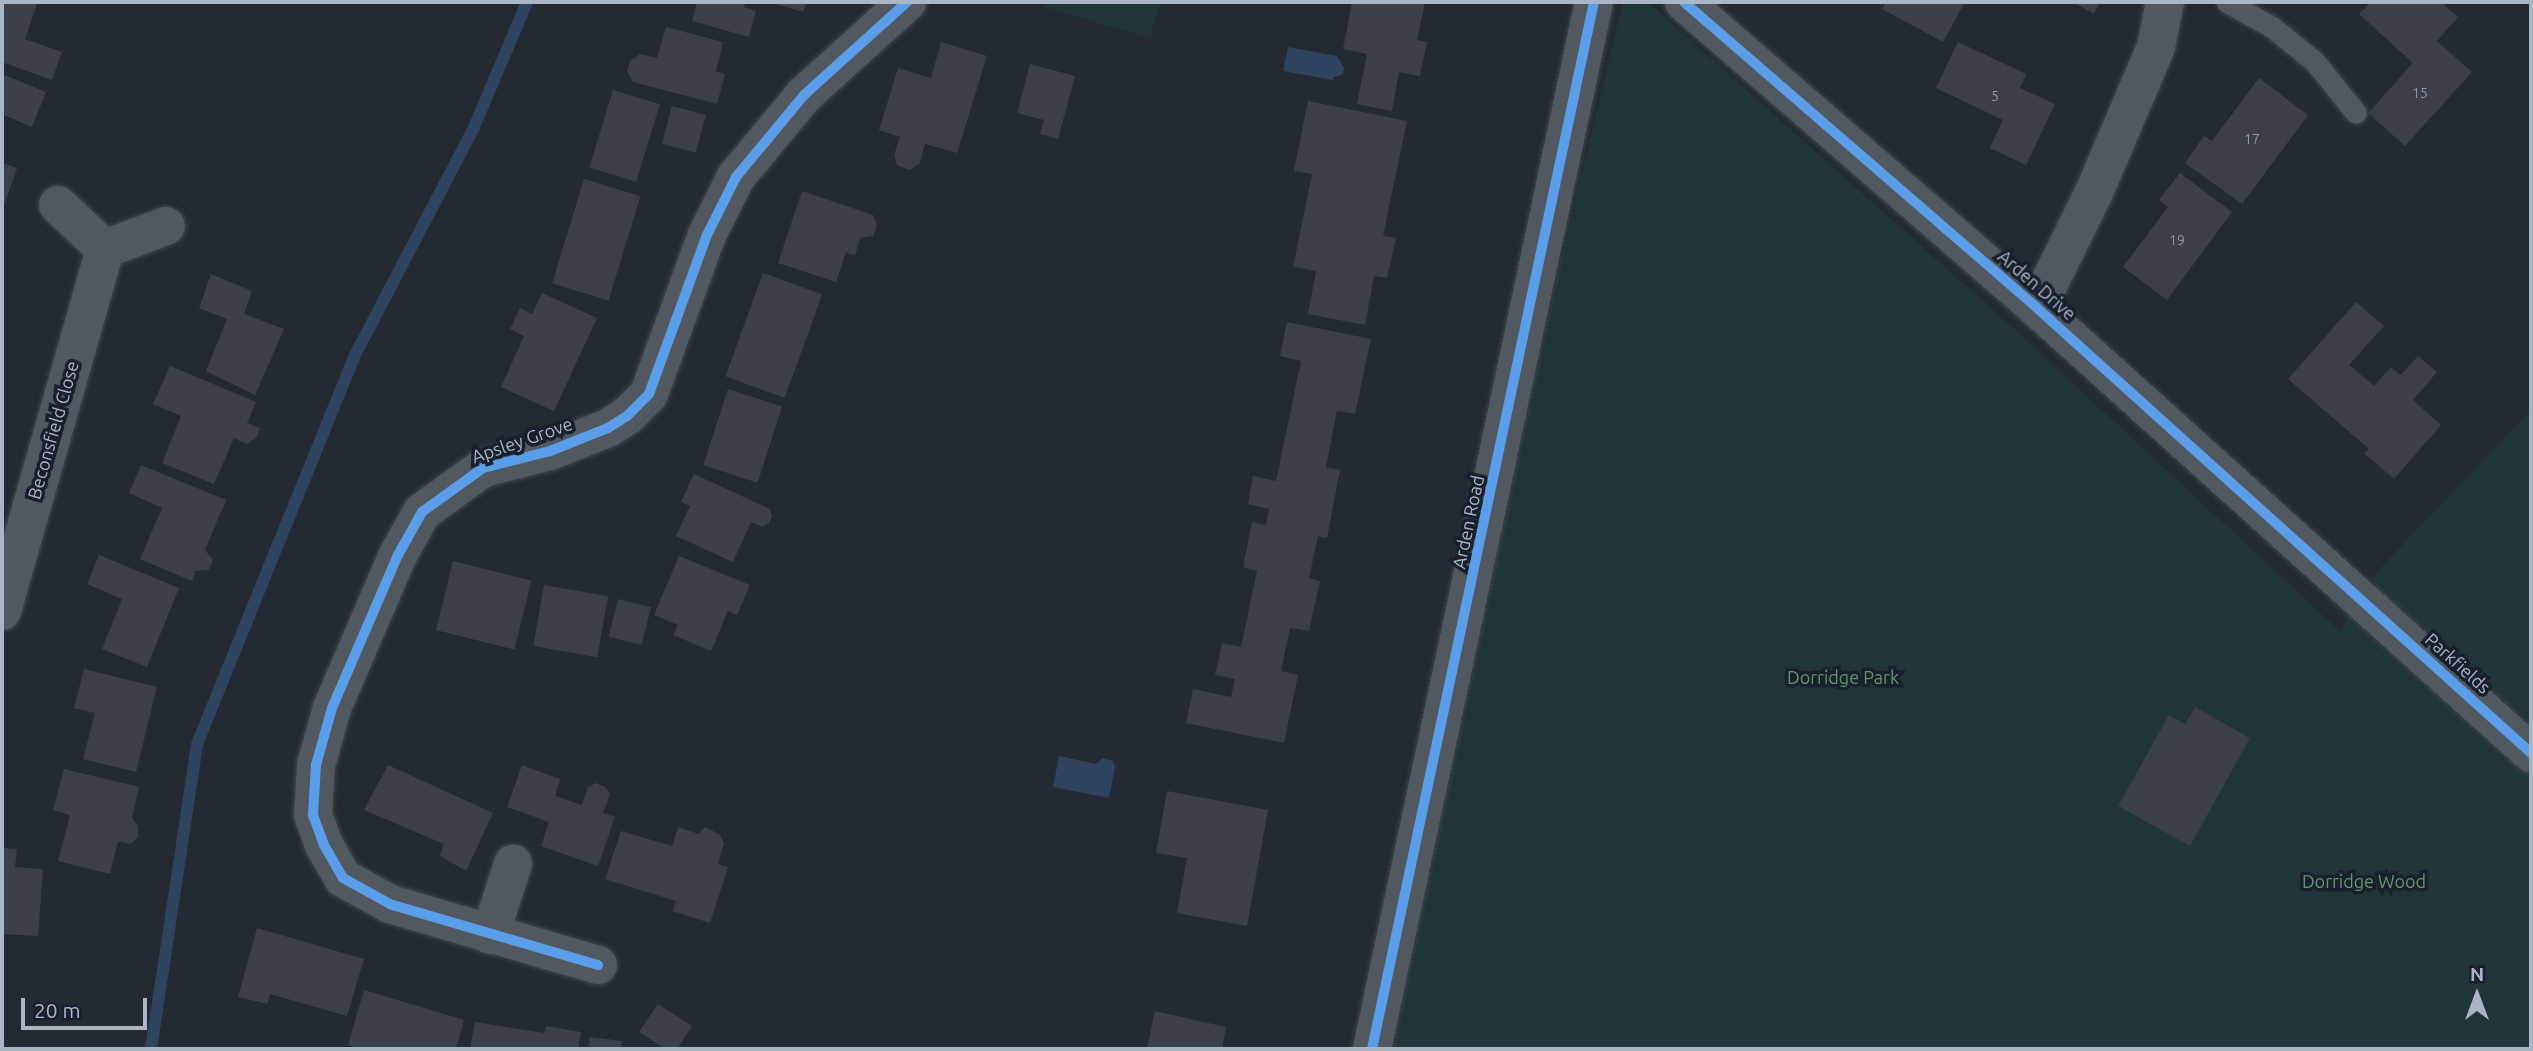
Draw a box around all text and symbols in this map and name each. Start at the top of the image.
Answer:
house number: 15 [2412,85,2428,101]
house number: 5 [1991,88,1999,104]
house number: 17 [2244,131,2260,147]
house number: 19 [2169,232,2185,248]
street label: Arden Drive [1994,245,2080,325]
street label: Beconsfield Close [23,358,83,502]
street label: Apsley Grove [469,413,575,467]
street label: Arden Road [1448,473,1488,571]
street label: Parkfields [2421,628,2495,698]
park label: Dorridge Park [1787,666,1899,688]
park label: Dorridge Wood [2302,870,2426,892]
north arrow [2442,960,2512,1030]
text: N [2470,963,2484,985]
scale bar [24,984,150,1028]
text: 20 m [34,998,81,1022]

